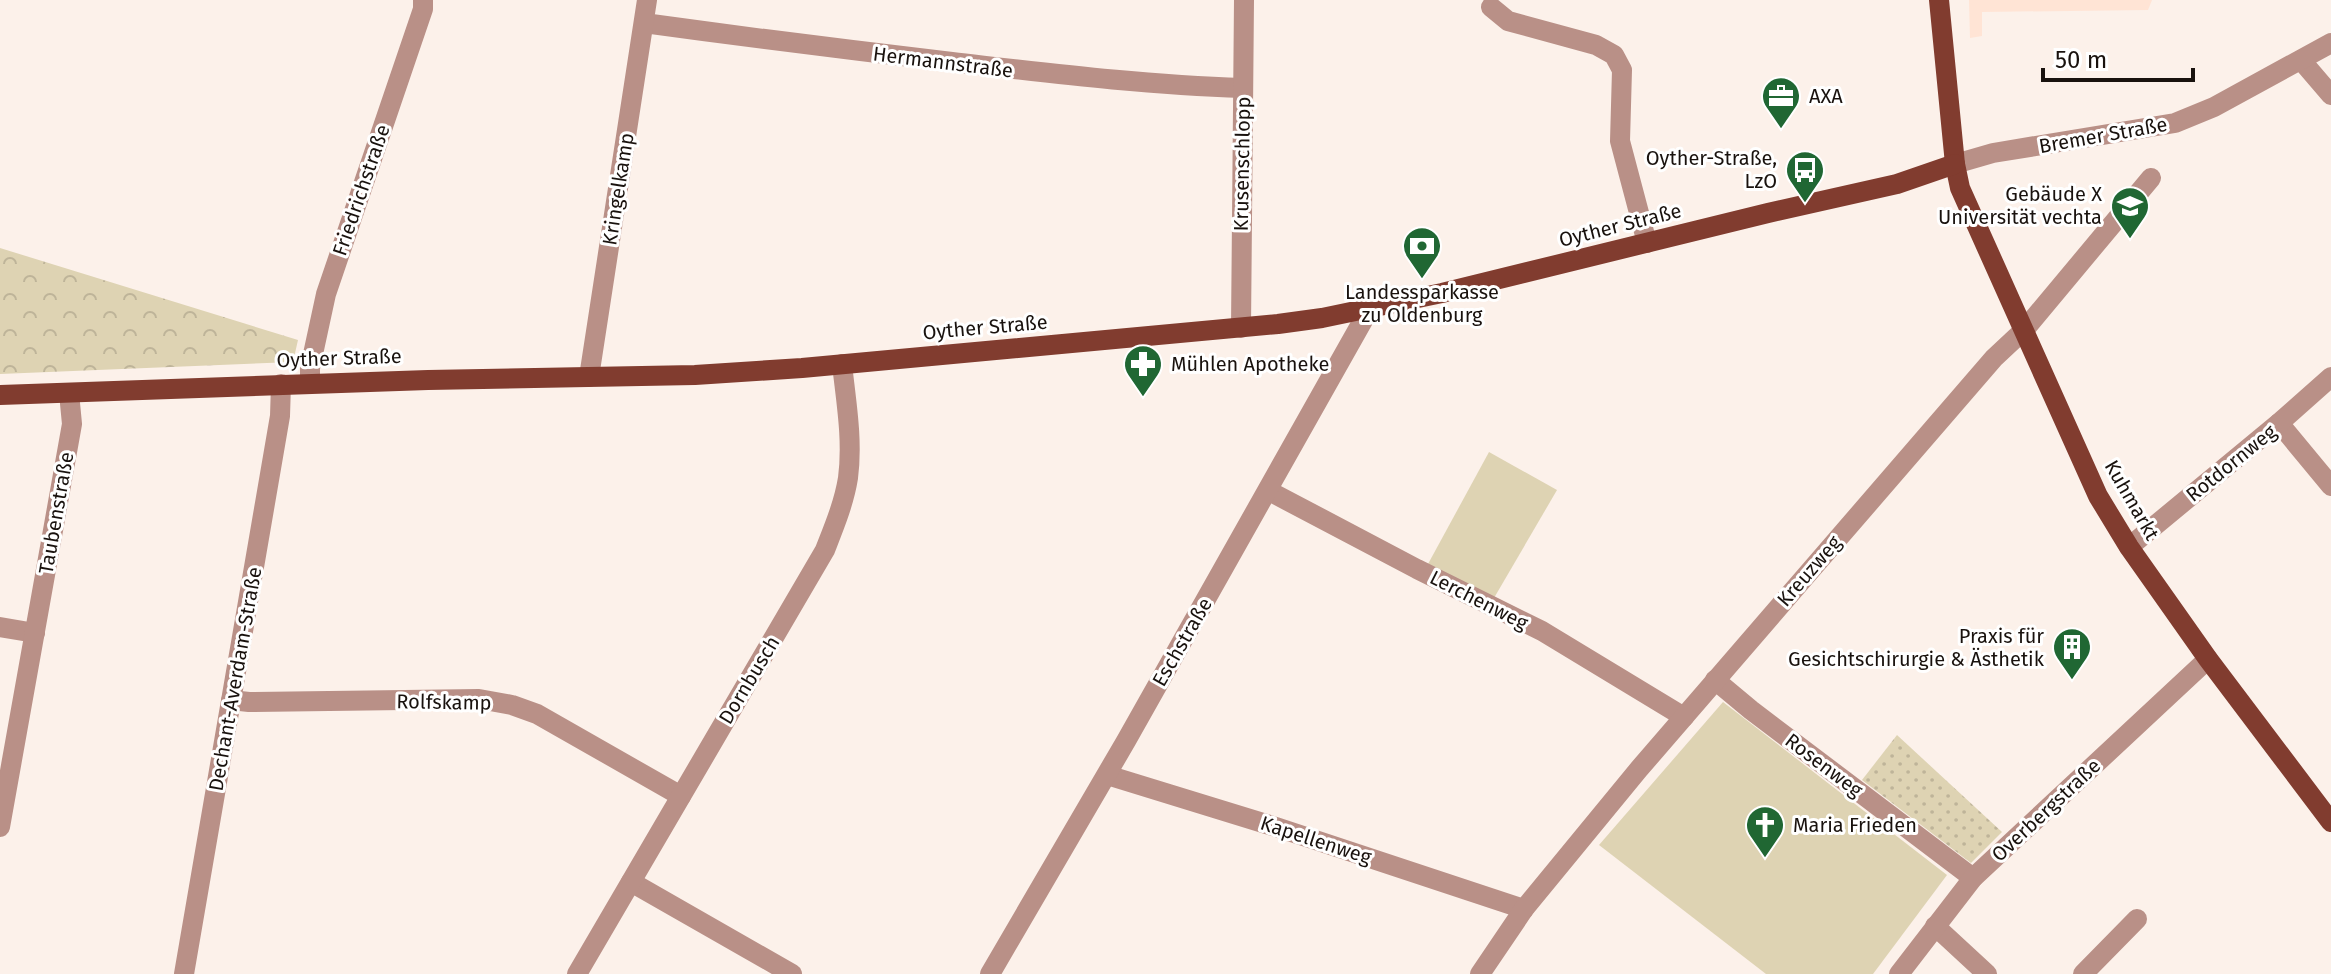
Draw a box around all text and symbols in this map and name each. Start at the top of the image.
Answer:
scale bar [2043,32,2193,82]
street label: Hermannstraße [872,42,1014,82]
text: 50 m [2055,46,2107,74]
office icon: AXA [1760,75,1802,130]
place label: AXA [1809,84,1843,108]
street label: Krusenschlopp [1229,96,1255,232]
street label: Bremer Straße [2037,112,2169,158]
street label: Friedrichstraße [327,121,395,259]
street label: Kringelkamp [597,131,639,247]
place label: Oyther-Straße, LzO [1646,146,1777,193]
bus stop icon: Oyther-Straße, LzO [1784,149,1826,204]
place label: Gebäude X Universität vechta [1938,182,2102,229]
school or university icon: Gebäude X Universität vechta [2109,185,2151,240]
street label: Oyther Straße [1556,198,1684,252]
bank icon: Landessparkasse zu Oldenburg [1401,225,1443,280]
place label: Landessparkasse zu Oldenburg [1345,280,1499,327]
street label: Oyther Straße [922,310,1048,344]
pharmacy icon: Mühlen Apotheke [1122,343,1164,398]
street label: Oyther Straße [276,344,402,372]
place label: Mühlen Apotheke [1171,352,1329,376]
street label: Rotdornweg [2181,419,2281,507]
street label: Taubenstraße [33,450,79,576]
street label: Kuhmarkt [2100,456,2165,545]
street label: Kreuzweg [1772,530,1847,611]
street label: Dechant-Averdam-Straße [203,565,267,793]
street label: Lerchenweg [1426,565,1533,635]
street label: Eschstraße [1147,593,1217,691]
place label: Praxis für Gesichtschirurgie & Ästhetik [1788,624,2045,671]
building icon: Praxis für Gesichtschirurgie & Ästhetik [2051,626,2093,681]
street label: Dornbusch [713,632,785,728]
street label: Rolfskamp [396,689,492,715]
street label: Rosenweg [1780,728,1868,802]
street label: Overbergstraße [1987,754,2105,866]
church icon: Maria Frieden [1744,804,1786,859]
street label: Kapellenweg [1258,811,1375,869]
place label: Maria Frieden [1793,813,1917,837]

